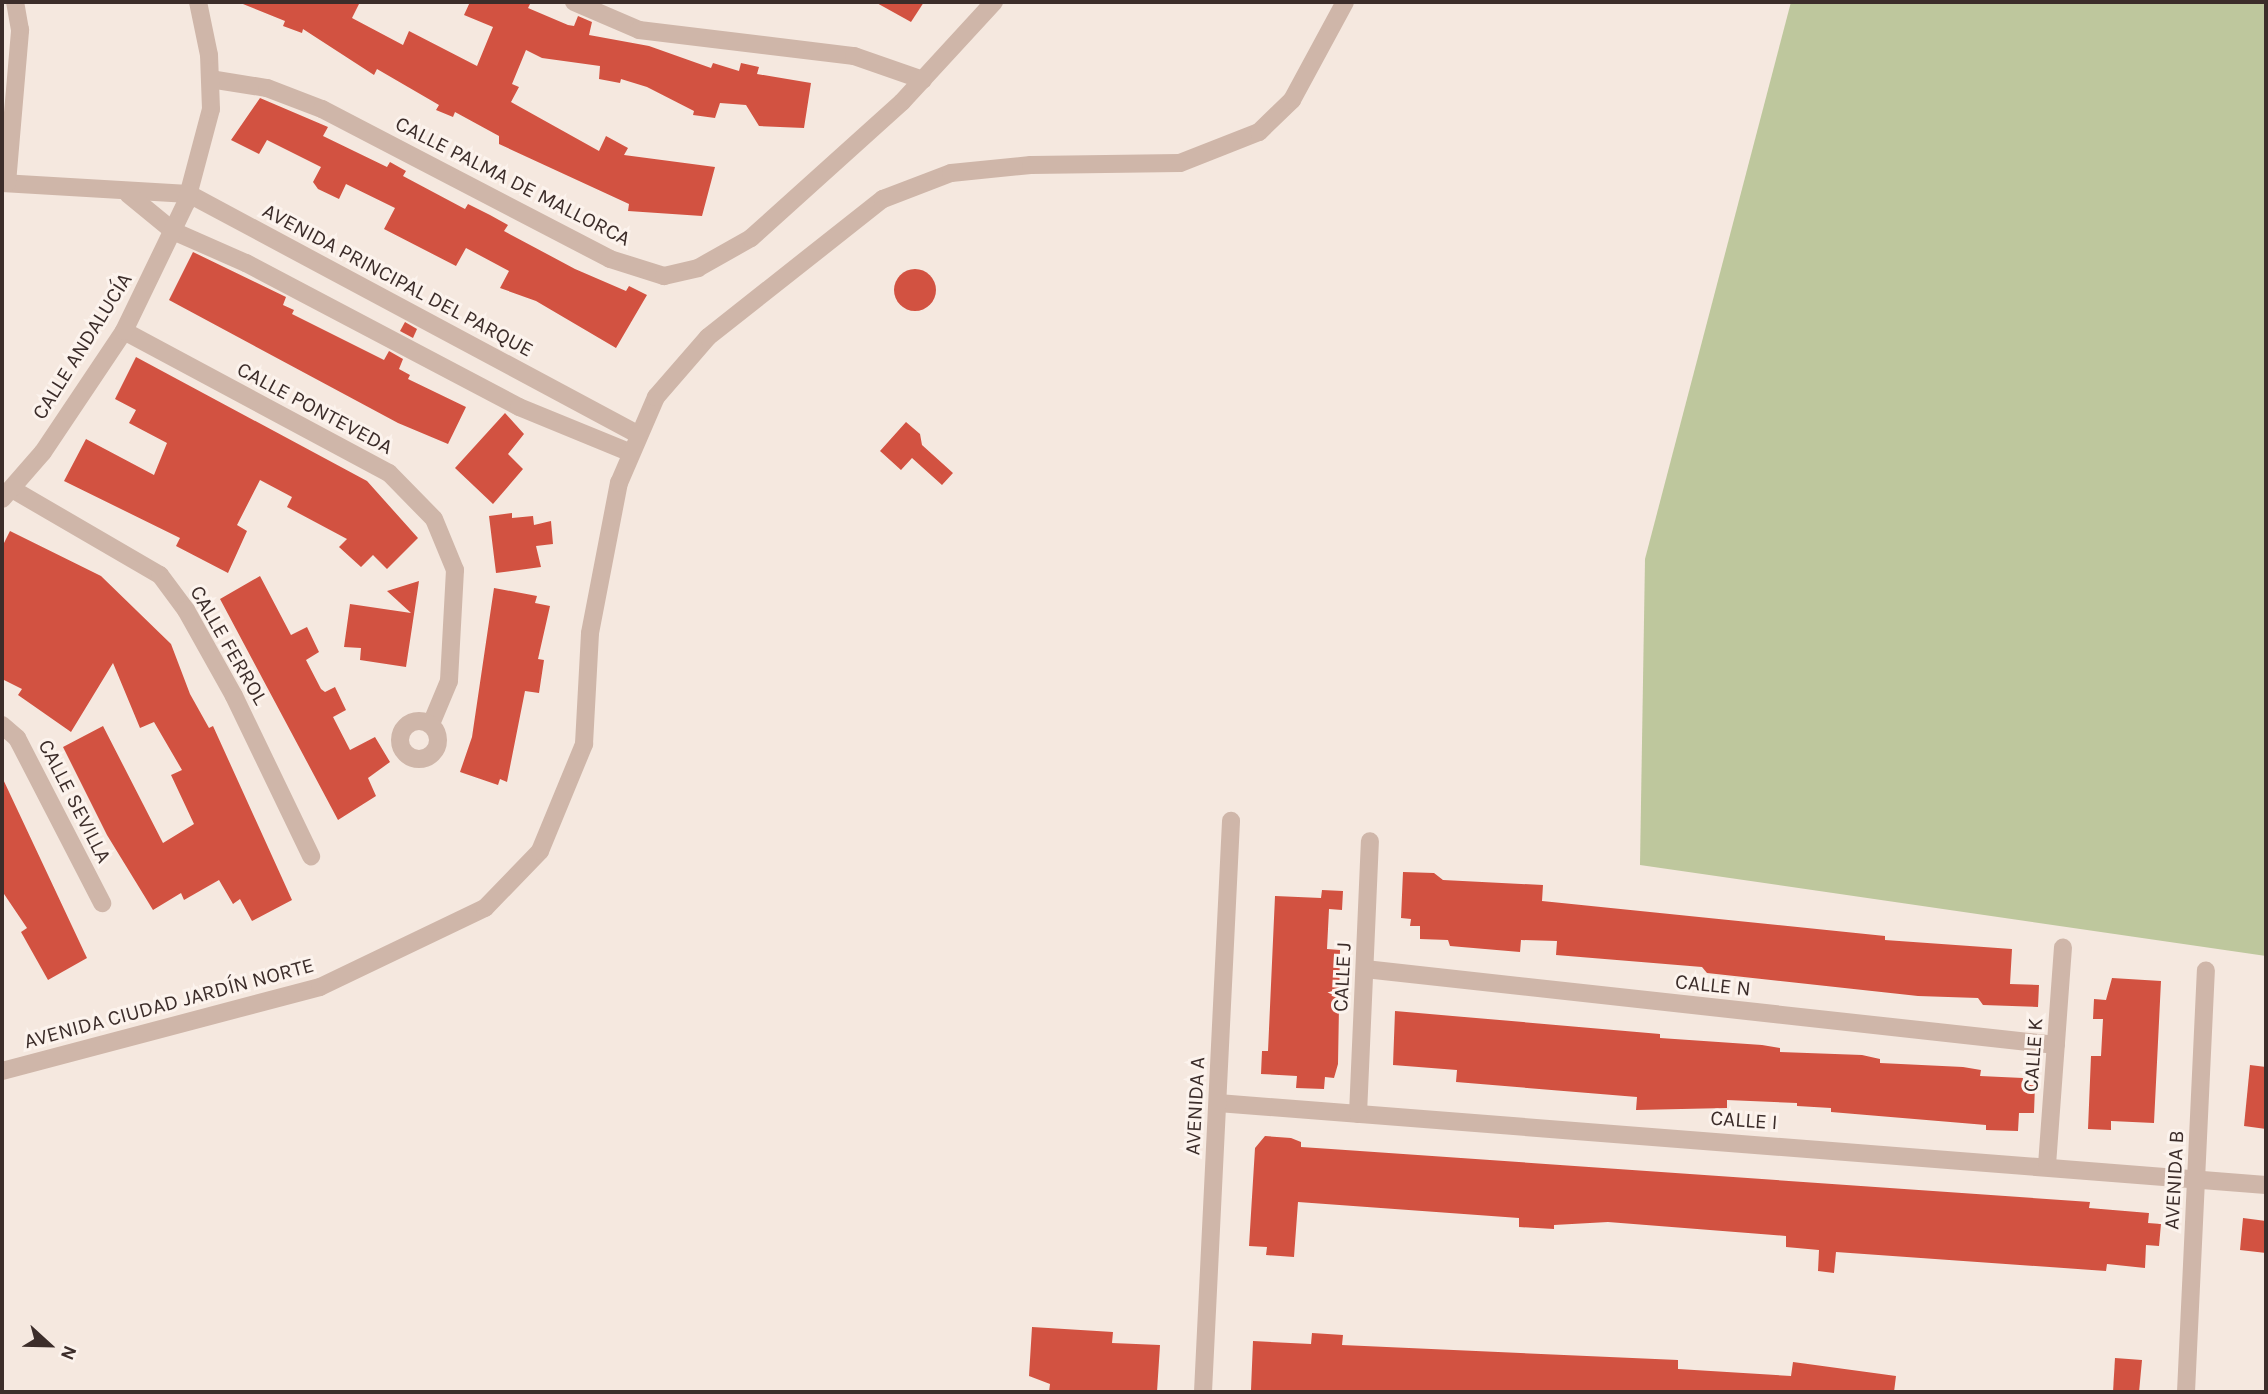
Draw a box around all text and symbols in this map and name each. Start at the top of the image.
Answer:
street label: CALLE PALMA DE MALLORCA [391,111,635,251]
street label: AVENIDA PRINCIPAL DEL PARQUE [258,198,538,362]
street label: CALLE ANDALUCÍA [27,268,137,424]
street label: CALLE PONTEVEDA [233,356,397,460]
street label: CALLE FERROL [185,581,273,709]
street label: CALLE SEVILLA [33,735,117,867]
street label: CALLE J [1328,941,1356,1013]
street label: AVENIDA CIUDAD JARDÍN NORTE [21,952,317,1054]
street label: CALLE N [1674,969,1752,1001]
street label: CALLE K [2018,1017,2048,1093]
street label: AVENIDA A [1180,1056,1210,1156]
street label: CALLE I [1710,1105,1778,1135]
street label: AVENIDA B [2159,1130,2189,1230]
north arrow [14,1310,84,1380]
text: N [56,1342,81,1363]

